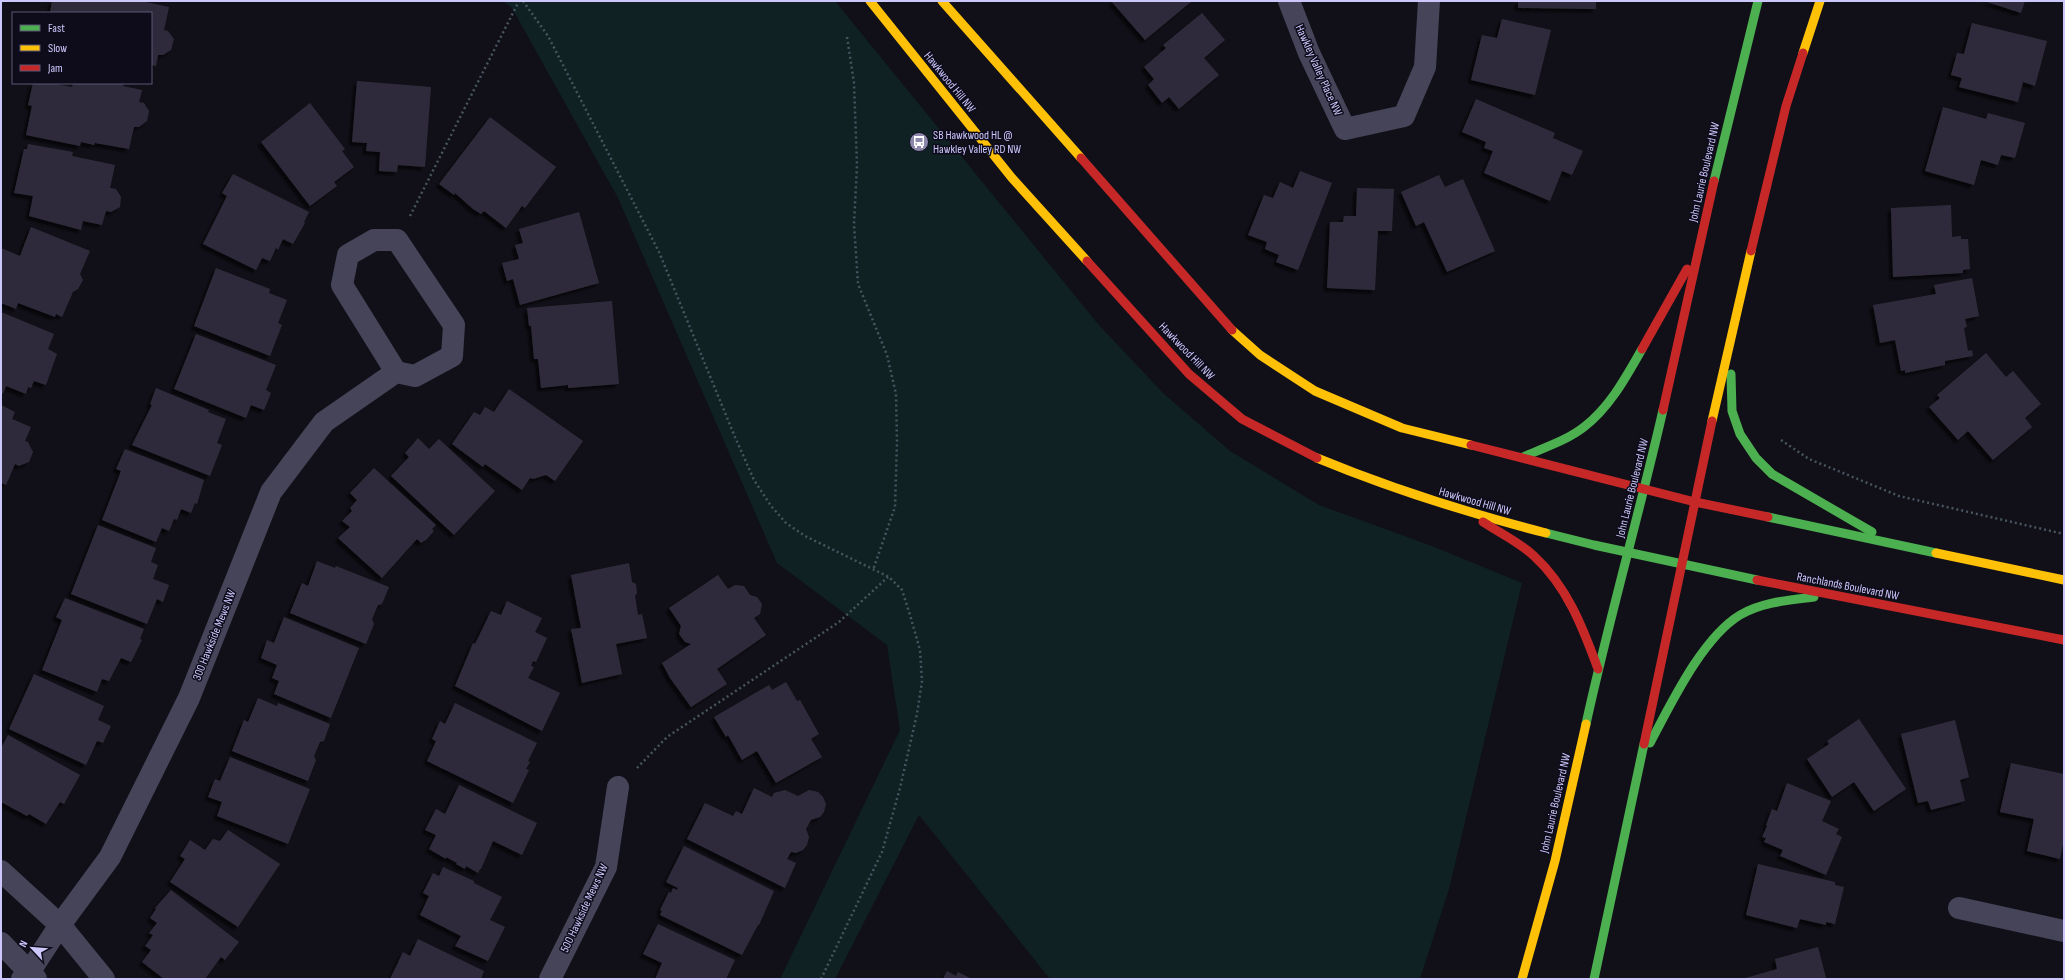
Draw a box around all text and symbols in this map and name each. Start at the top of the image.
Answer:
legend [12,12,152,84]
text: Fast [48,21,65,36]
street label: Hawkley Valley Place NW [1292,22,1345,118]
text: Slow [48,41,67,56]
street label: Hawkwood Hill NW [920,49,979,116]
text: Jam [47,61,63,76]
street label: John Laurie Boulevard NW [1686,121,1723,224]
place label: SB Hawkwood HL @ Hawkley Valley RD NW [933,128,1021,157]
bus stop icon: SB Hawkwood HL @ Hawkley Valley RD NW [908,131,930,153]
street label: Hawkwood Hill NW [1155,319,1218,383]
street label: John Laurie Boulevard NW [1613,437,1652,540]
street label: Hawkwood Hill NW [1437,484,1513,519]
street label: Ranchlands Boulevard NW [1796,569,1900,604]
street label: 300 Hawkside Mews NW [189,587,240,683]
street label: John Laurie Boulevard NW [1537,752,1574,855]
street label: 500 Hawkside Mews NW [557,861,612,955]
north arrow [12,928,52,968]
text: N [16,938,31,949]

